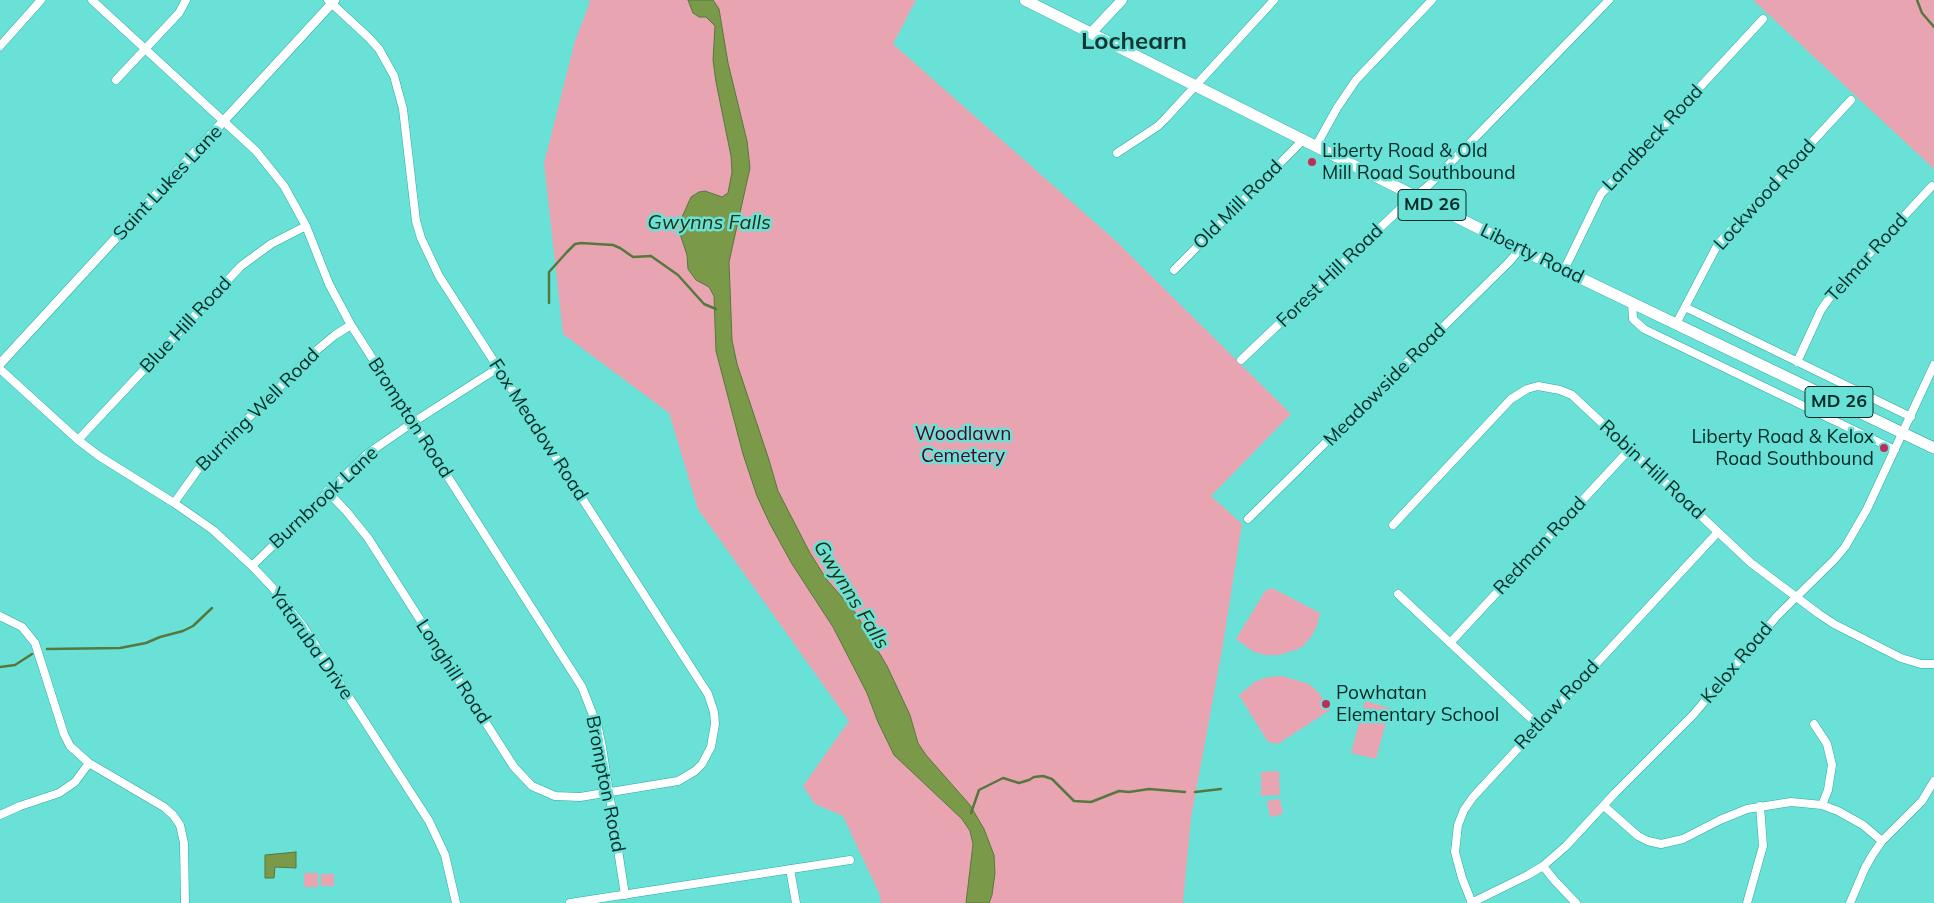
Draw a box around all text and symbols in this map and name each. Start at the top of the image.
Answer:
district label: Lochearn [1081,28,1187,56]
street label: Landbeck Road [1598,80,1708,196]
street label: Saint Lukes Lane [109,121,227,245]
street label: Lockwood Road [1709,135,1821,255]
place label: Liberty Road & Old Mill Road Southbound [1322,140,1516,184]
street label: Old Mill Road [1189,156,1287,254]
marker: Liberty Road & Old Mill Road Southbound [1306,156,1318,168]
road number: MD 26 [1398,190,1466,220]
street label: Telmar Road [1821,209,1913,307]
water label: Gwynns Falls [647,211,771,235]
street label: Liberty Road [1476,219,1588,289]
street label: Forest Hill Road [1272,220,1388,332]
street label: Blue Hill Road [136,272,236,378]
street label: Meadowside Road [1319,319,1451,451]
street label: Burning Well Road [192,344,324,476]
street label: Brompton Road [363,354,457,482]
street label: Fox Meadow Road [484,355,592,505]
road number: MD 26 [1805,387,1873,418]
street label: Robin Hill Road [1595,415,1709,525]
park label: Woodlawn Cemetery [915,423,1011,467]
place label: Liberty Road & Kelox Road Southbound [1691,426,1874,470]
street label: Burnbrook Lane [265,442,383,554]
marker: Liberty Road & Kelox Road Southbound [1878,442,1890,454]
street label: Redman Road [1489,492,1591,600]
water label: Gwynns Falls [808,536,894,654]
street label: Yataruba Drive [264,584,358,704]
street label: Longhill Road [411,615,495,729]
street label: Kelox Road [1696,618,1778,708]
street label: Retlaw Road [1510,656,1604,754]
place label: Powhatan Elementary School [1336,682,1499,726]
marker: Powhatan Elementary School [1320,698,1332,710]
street label: Brompton Road [581,714,629,854]

